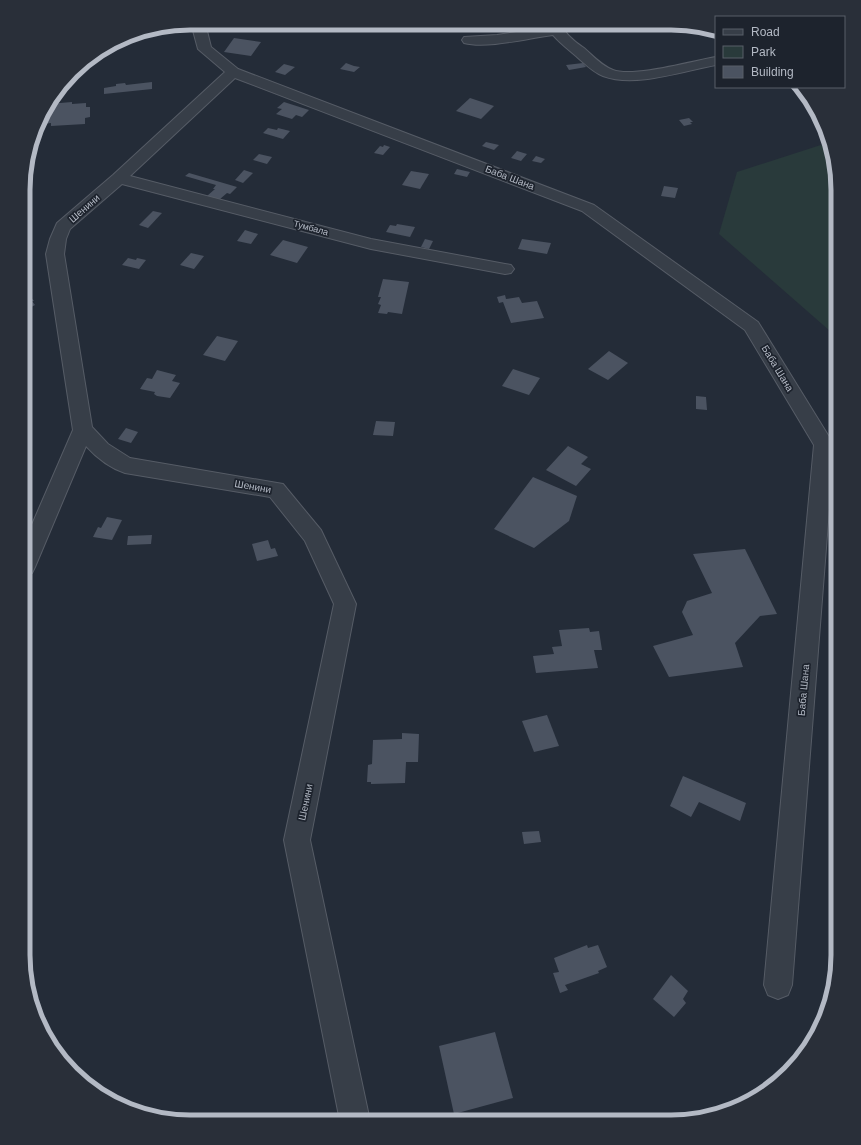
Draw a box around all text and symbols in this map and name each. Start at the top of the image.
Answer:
legend [715,16,845,88]
text: Road [751,25,780,39]
text: Park [751,45,777,59]
text: Building [751,65,794,79]
street label: Баба Шана [484,163,536,192]
street label: Шенини [67,192,102,225]
street label: Тумбала [292,219,330,237]
street label: Баба Шана [760,343,796,394]
street label: Шенини [234,478,272,495]
street label: Баба Шана [796,663,811,716]
street label: Шенини [296,783,315,821]

